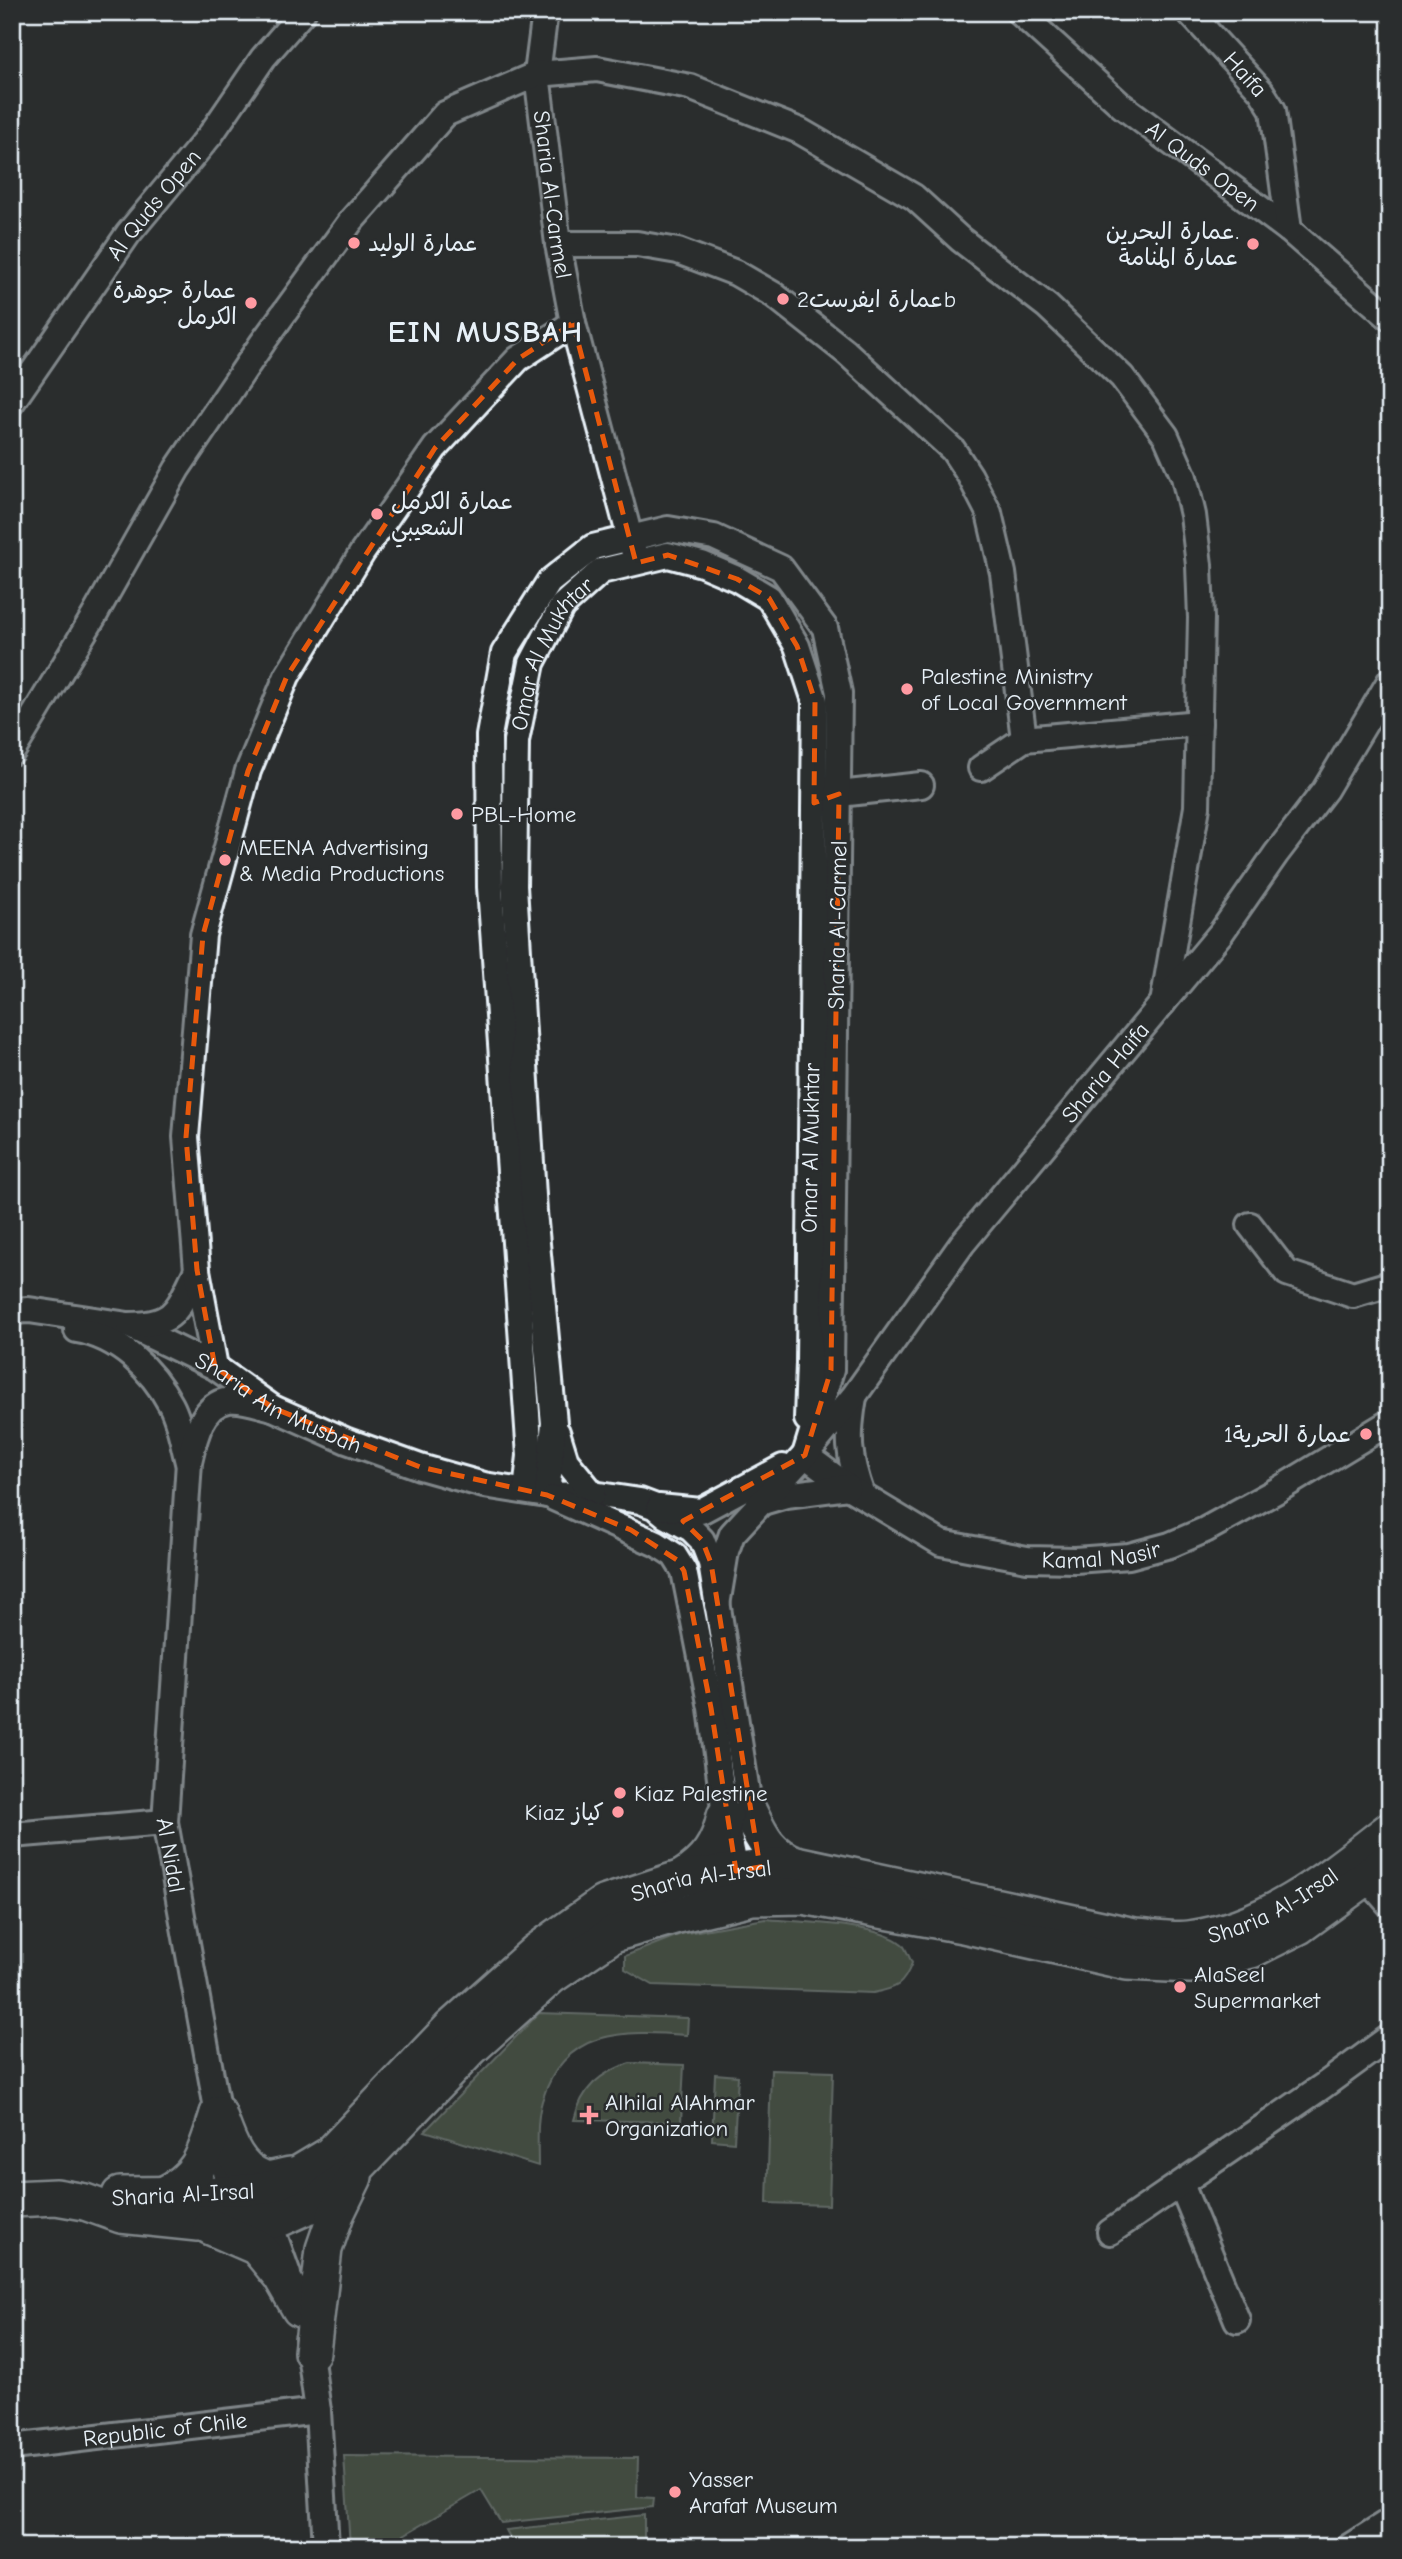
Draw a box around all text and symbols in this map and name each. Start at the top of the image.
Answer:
street label: Haifa [1218,46,1273,103]
street label: Sharia Al-Carmel [528,109,577,281]
street label: Al Quds Open [1140,115,1265,217]
street label: Al Quds Open [101,144,207,266]
place label: عمارة البحرين. عمارة المنامة [1106,218,1239,271]
place label: عمارة الوليد [368,230,479,258]
marker: عمارة الوليد [346,235,362,251]
marker: عمارة البحرين. عمارة المنامة [1245,236,1261,252]
place label: عمارة جوهرة الكرمل [113,277,237,330]
place label: عمارة ايفرست2b [797,286,956,313]
marker: عمارة ايفرست2b [775,291,791,307]
marker: عمارة جوهرة الكرمل [243,295,259,311]
district label: EIN MUSBAH [388,315,584,350]
place label: عمارة الكرمل الشعيبي [391,488,514,548]
marker: عمارة الكرمل الشعيبي [369,506,385,522]
street label: Omar Al Mukhtar [505,571,600,733]
place label: Palestine Ministry of Local Government [921,663,1128,716]
marker: Palestine Ministry of Local Government [899,681,915,697]
place label: PBL-Home [471,801,576,828]
marker: PBL-Home [449,806,465,822]
place label: MEENA Advertising & Media Productions [239,834,444,887]
street label: Sharia Al-Carmel [823,840,852,1010]
marker: MEENA Advertising & Media Productions [217,852,233,868]
street label: Sharia Haifa [1056,1017,1155,1128]
street label: Omar Al Mukhtar [796,1062,825,1233]
street label: Sharia Ain Musbah [191,1346,365,1459]
place label: عمارة الحرية1 [1224,1421,1352,1448]
marker: عمارة الحرية1 [1358,1426,1374,1442]
street label: Kamal Nasir [1041,1535,1164,1575]
place label: Kiaz Palestine [634,1780,768,1807]
marker: Kiaz Palestine [612,1785,628,1801]
place label: Kiaz كياز [525,1799,604,1826]
marker: Kiaz كياز [610,1804,626,1820]
street label: Al Nidal [150,1816,191,1895]
street label: Sharia Al-Irsal [627,1854,773,1908]
street label: Sharia Al-Irsal [1205,1862,1343,1949]
place label: AlaSeel Supermarket [1194,1961,1322,2014]
marker: AlaSeel Supermarket [1172,1979,1188,1995]
place label: Alhilal AlAhmar Organization [605,2089,756,2142]
marker: Alhilal AlAhmar Organization [579,2105,599,2125]
street label: Sharia Al-Irsal [111,2177,255,2212]
street label: Republic of Chile [82,2406,248,2453]
place label: Yasser Arafat Museum [689,2466,838,2519]
marker: Yasser Arafat Museum [667,2484,683,2500]

